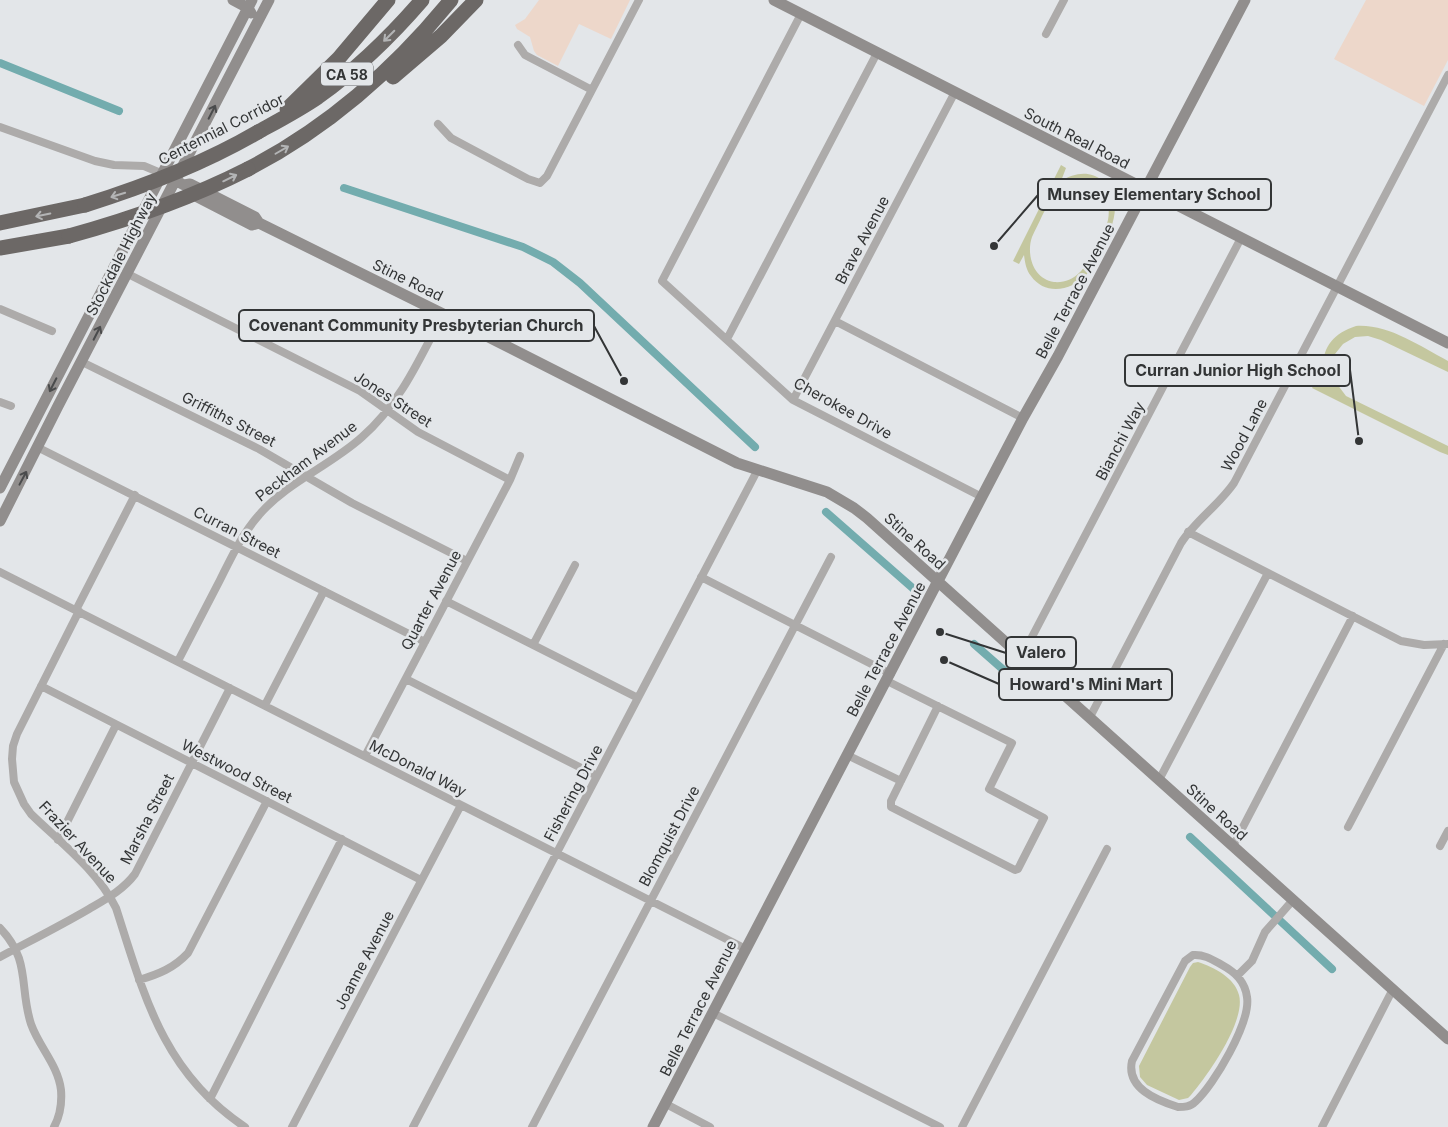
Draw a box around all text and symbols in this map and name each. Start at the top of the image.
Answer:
one-way arrow [383,29,395,42]
road number: CA 58 [321,62,373,86]
street label: Centennial Corridor [155,89,287,169]
street label: South Real Road [1021,103,1133,173]
one-way arrow [207,104,217,119]
one-way arrow [274,145,288,155]
one-way arrow [222,173,237,182]
callout: Munsey Elementary School [1038,179,1271,210]
text: Munsey Elementary School [1047,184,1261,204]
street label: Stockdale Highway [82,189,161,319]
one-way arrow [111,191,127,200]
street label: Brave Avenue [831,193,893,287]
one-way arrow [35,210,51,220]
street label: Belle Terrace Avenue [1031,220,1119,362]
street label: Stine Road [370,255,446,305]
callout: Covenant Community Presbyterian Church [239,310,594,341]
text: Covenant Community Presbyterian Church [249,315,583,335]
one-way arrow [92,326,102,341]
callout: Curran Junior High School [1125,355,1350,386]
text: Curran Junior High School [1135,360,1341,380]
street label: Jones Street [350,367,436,431]
street label: Cherokee Drive [790,373,896,443]
one-way arrow [48,378,58,393]
street label: Griffiths Street [179,387,279,451]
street label: Wood Lane [1217,395,1271,475]
street label: Bianchi Way [1091,398,1149,484]
street label: Peckham Avenue [251,417,361,505]
one-way arrow [19,471,28,486]
street label: Curran Street [190,502,284,562]
street label: Stine Road [880,508,950,574]
street label: Quarter Avenue [397,547,465,653]
street label: Belle Terrace Avenue [842,578,930,720]
callout: Valero [1006,637,1076,668]
text: Valero [1016,642,1066,662]
callout: Howard's Mini Mart [999,669,1172,700]
text: Howard's Mini Mart [1010,674,1163,694]
street label: Westwood Street [179,735,296,807]
street label: McDonald Way [366,735,470,801]
street label: Fishering Drive [539,741,607,845]
street label: Marsha Street [116,770,178,868]
street label: Stine Road [1182,779,1252,845]
street label: Blomquist Drive [634,782,704,890]
street label: Frazier Avenue [35,797,121,887]
street label: Joanne Avenue [330,907,398,1013]
street label: Belle Terrace Avenue [655,937,741,1079]

